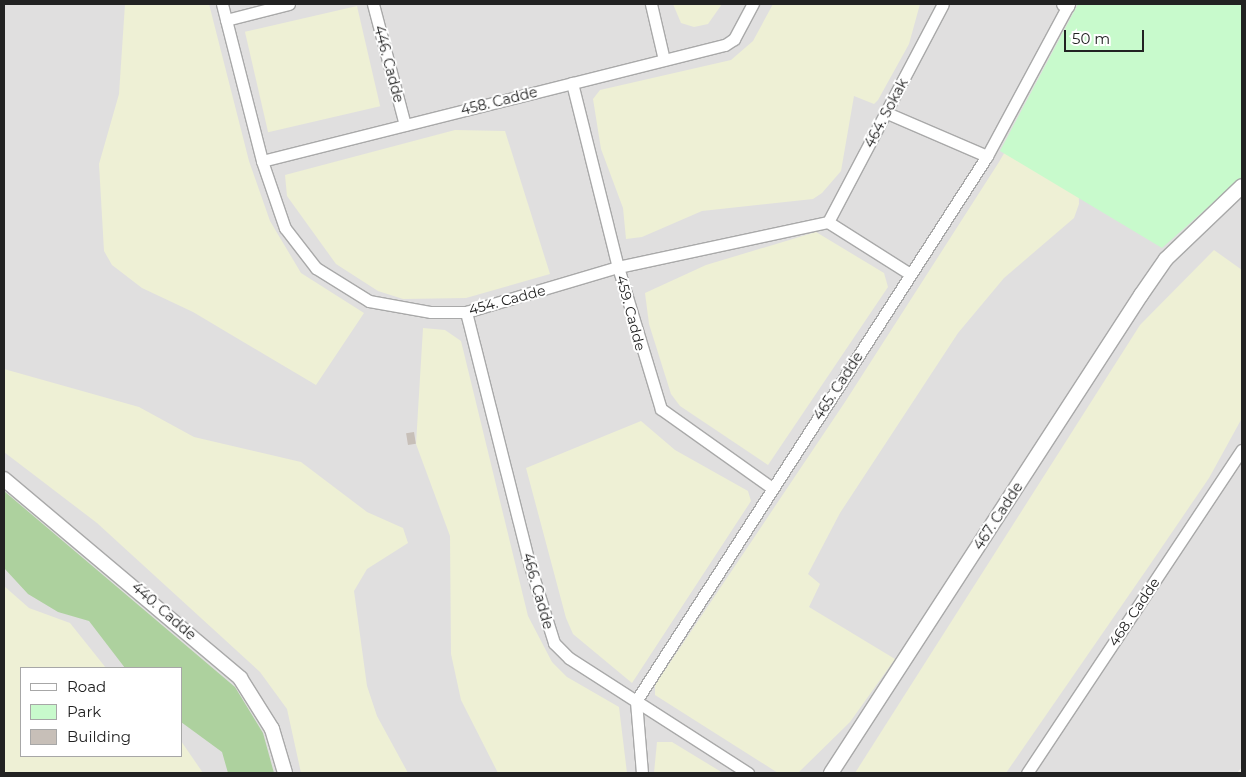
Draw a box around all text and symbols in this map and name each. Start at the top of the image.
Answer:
scale bar [1066,20,1146,52]
street label: 446. Cadde [371,24,407,104]
text: 50 m [1072,29,1110,48]
street label: 464. Sokak [861,75,911,151]
street label: 458. Cadde [459,83,539,119]
street label: 459. Cadde [613,273,649,353]
street label: 454. Cadde [467,282,547,318]
street label: 465. Cadde [810,349,866,423]
street label: 467. Cadde [970,479,1026,553]
street label: 466. Cadde [519,551,557,631]
street label: 468. Cadde [1105,575,1163,649]
street label: 440. Cadde [128,578,200,644]
legend [20,667,182,757]
text: Road [67,677,106,696]
text: Park [67,702,101,721]
text: Building [67,727,131,746]

